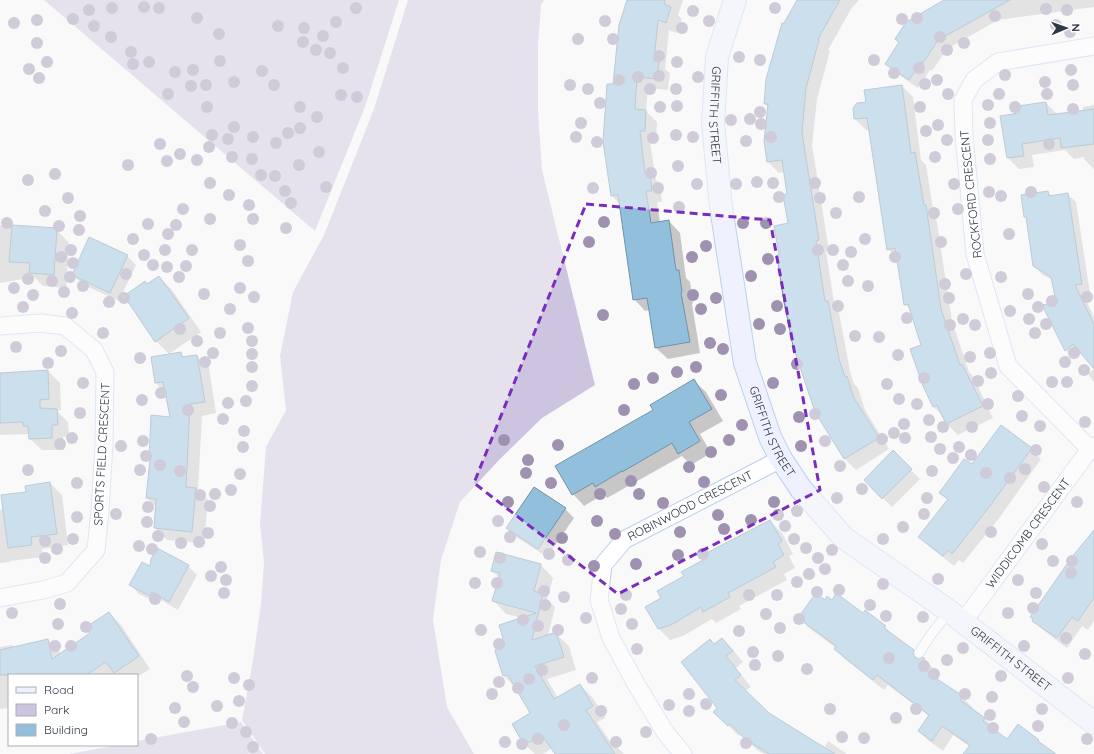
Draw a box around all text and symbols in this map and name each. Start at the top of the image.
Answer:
north arrow [1046,8,1086,48]
text: N [1069,23,1083,32]
street label: GRIFFITH STREET [706,66,725,165]
street label: ROCKFORD CRESCENT [956,129,985,259]
street label: SPORTS FIELD CRESCENT [90,382,113,526]
street label: GRIFFITH STREET [746,384,799,480]
street label: ROBINWOOD CRESCENT [625,467,755,544]
street label: WIDDICOMB CRESCENT [982,475,1073,591]
street label: GRIFFITH STREET [968,622,1054,694]
legend [8,674,138,746]
text: Road [44,682,74,697]
text: Park [44,702,69,717]
text: Building [44,722,88,737]

